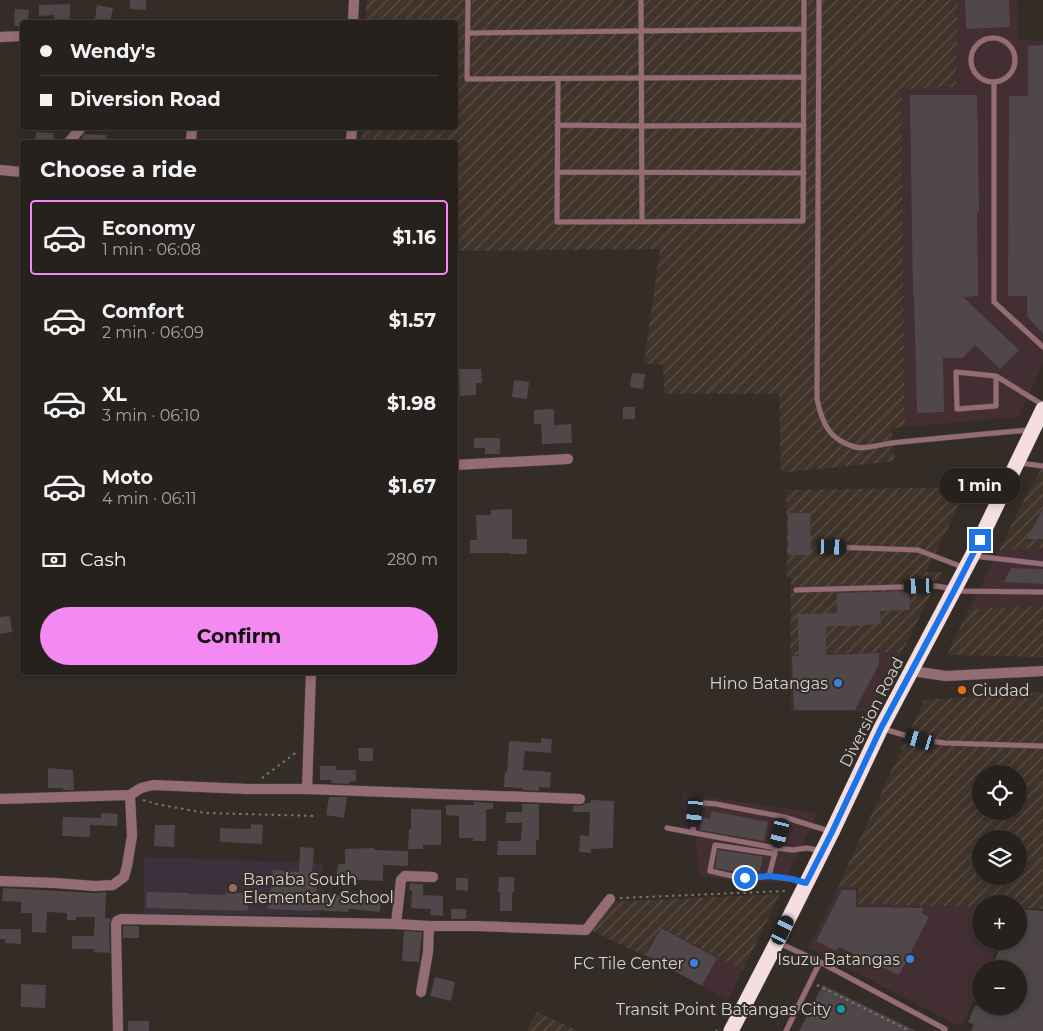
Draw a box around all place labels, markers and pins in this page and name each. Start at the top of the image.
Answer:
place label: Hino Batangas [710,674,828,693]
marker: Hino Batangas [832,677,844,689]
place label: Ciudad [972,681,1030,700]
marker: Ciudad [956,684,968,696]
place label: Banaba South Elementary School [243,870,394,907]
marker: Banaba South Elementary School [227,882,239,894]
place label: Isuzu Batangas [777,950,900,969]
marker: Isuzu Batangas [904,953,916,965]
place label: FC Tile Center [573,954,684,973]
marker: FC Tile Center [688,957,700,969]
place label: Transit Point Batangas City [616,1000,831,1019]
marker: Transit Point Batangas City [835,1003,847,1015]

